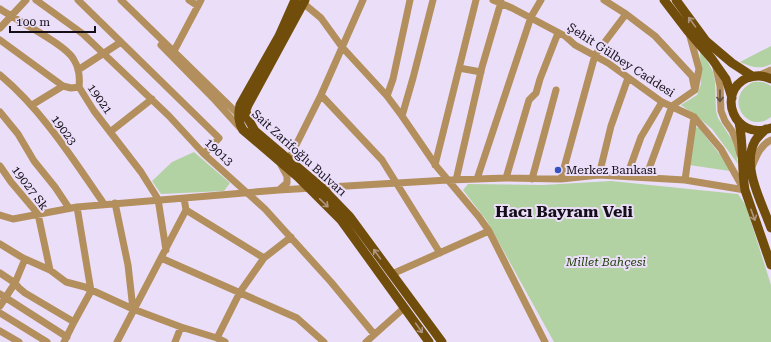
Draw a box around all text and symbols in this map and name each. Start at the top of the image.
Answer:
scale bar [10,8,95,34]
text: 100 m [16,15,50,29]
one-way arrow [688,17,696,28]
street label: Şehit Gülbey Caddesi [565,20,677,100]
street label: 19021 [85,81,116,117]
one-way arrow [716,89,724,102]
street label: Sait Zarifoğlu Bulvarı [249,107,349,199]
street label: 19023 [48,112,80,148]
street label: 19013 [202,135,236,169]
street label: 19027 Sk [9,163,51,213]
place label: Merkez Bankası [566,163,657,177]
marker: Merkez Bankası [553,165,563,175]
one-way arrow [319,198,329,208]
district label: Hacı Bayram Veli [495,202,634,221]
one-way arrow [750,209,758,221]
one-way arrow [373,249,381,260]
park label: Millet Bahçesi [565,255,646,269]
one-way arrow [415,323,423,334]

